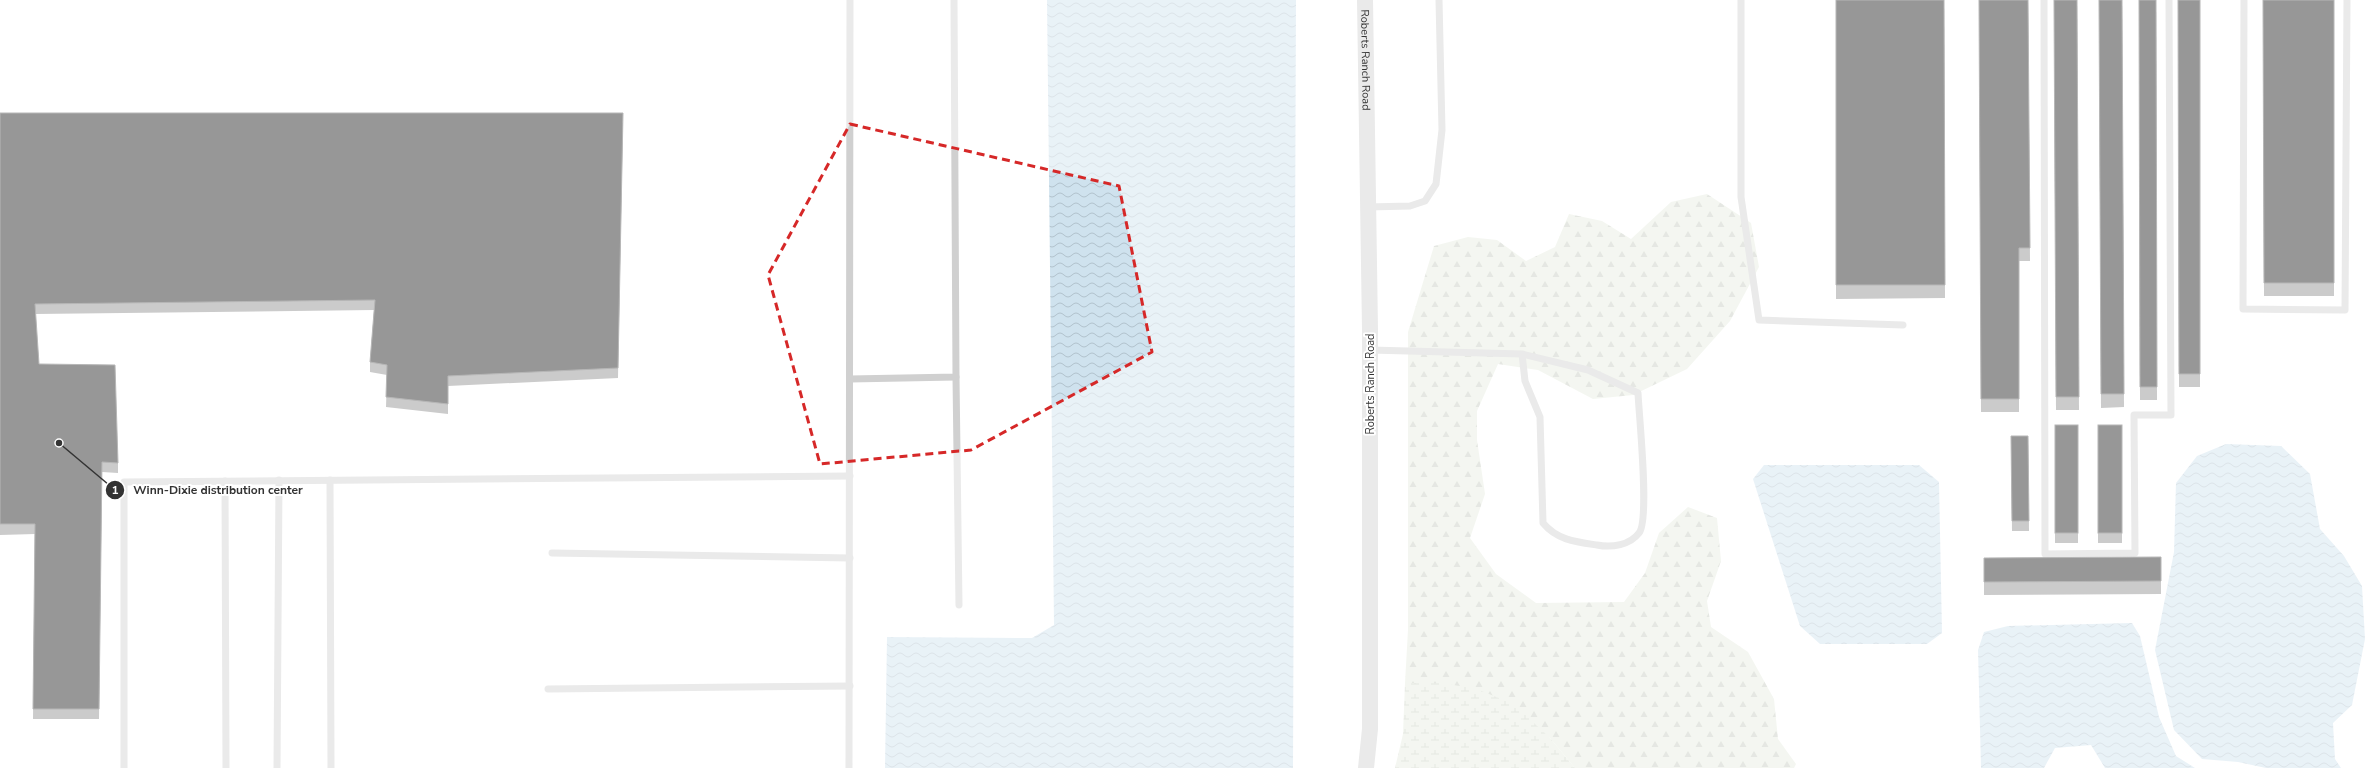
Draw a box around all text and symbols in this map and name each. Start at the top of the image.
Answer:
street label: Roberts Ranch Road [1358,9,1374,111]
street label: Roberts Ranch Road [1363,334,1378,435]
callout: Winn-Dixie distribution center [105,478,311,502]
text: 1 [111,482,119,498]
text: Winn-Dixie distribution center [133,482,303,498]

